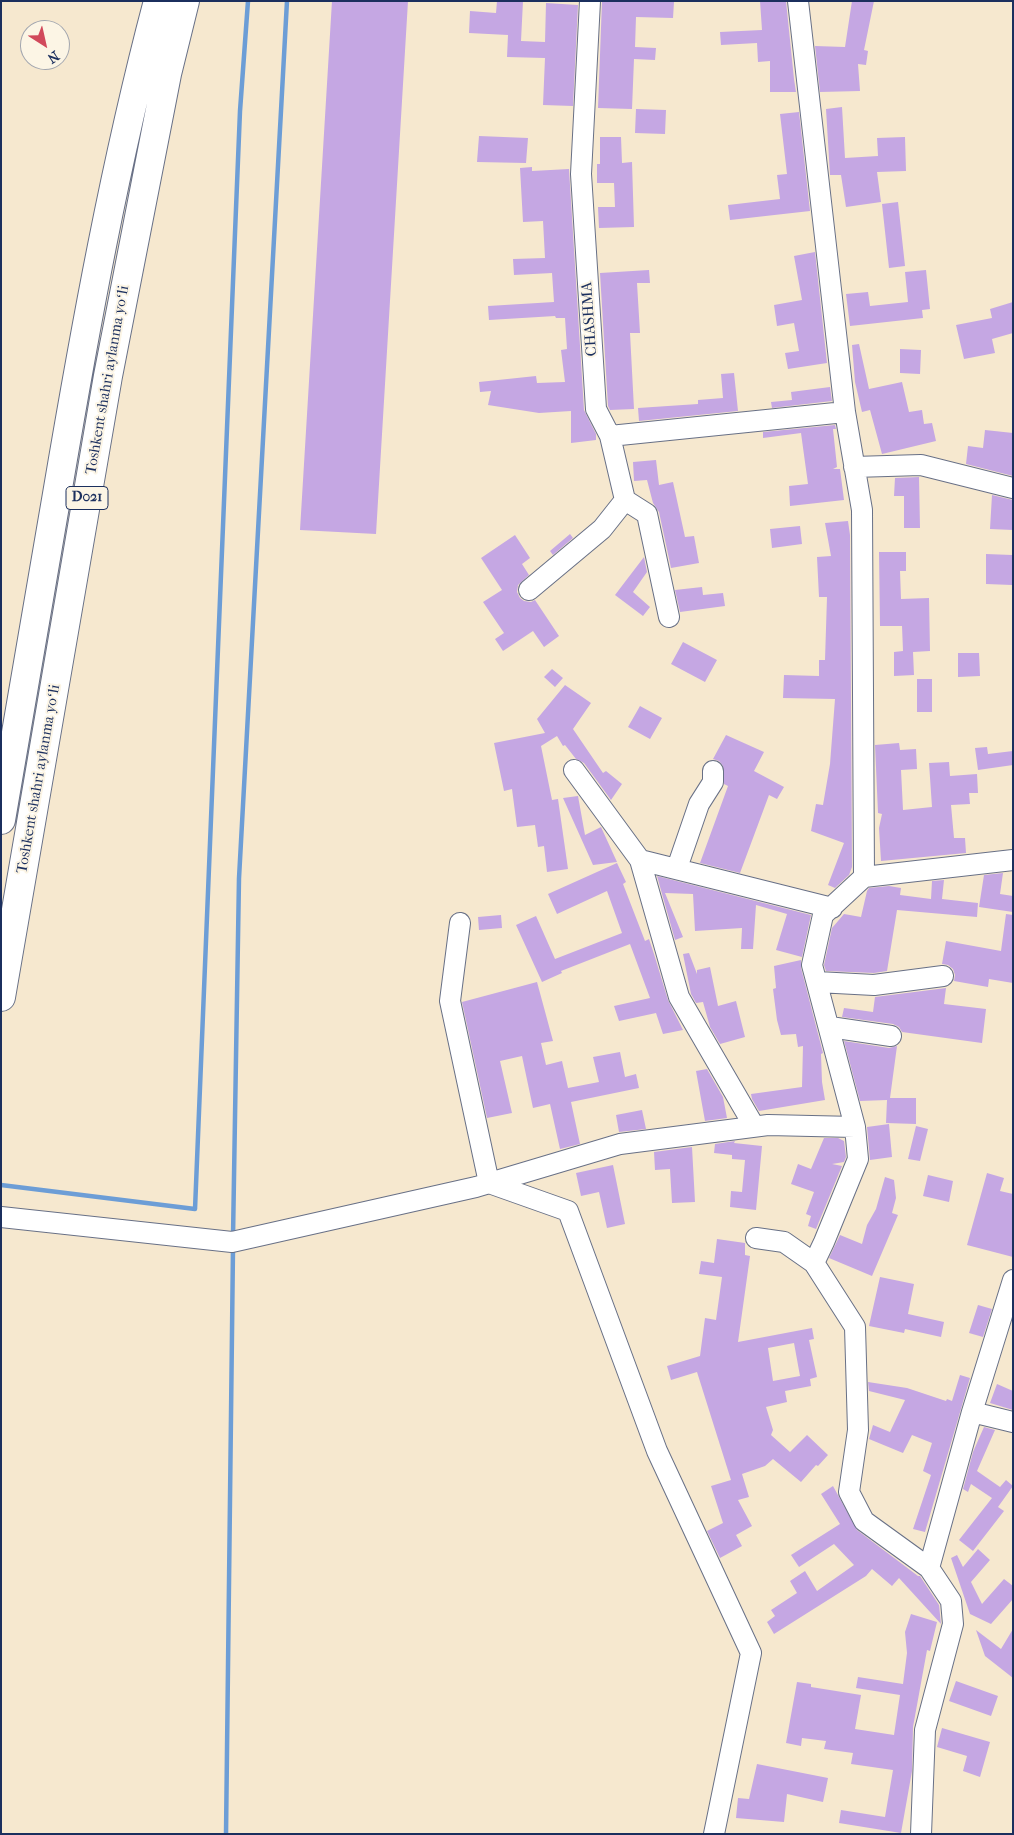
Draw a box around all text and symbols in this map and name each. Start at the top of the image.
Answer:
north arrow [20,20,70,70]
text: N [44,47,63,67]
street label: CHASHMA [578,281,602,357]
street label: Toshkent shahri aylanma yoʻli [83,284,133,476]
road number: D021 [66,486,108,509]
street label: Toshkent shahri aylanma yoʻli [14,683,64,875]

